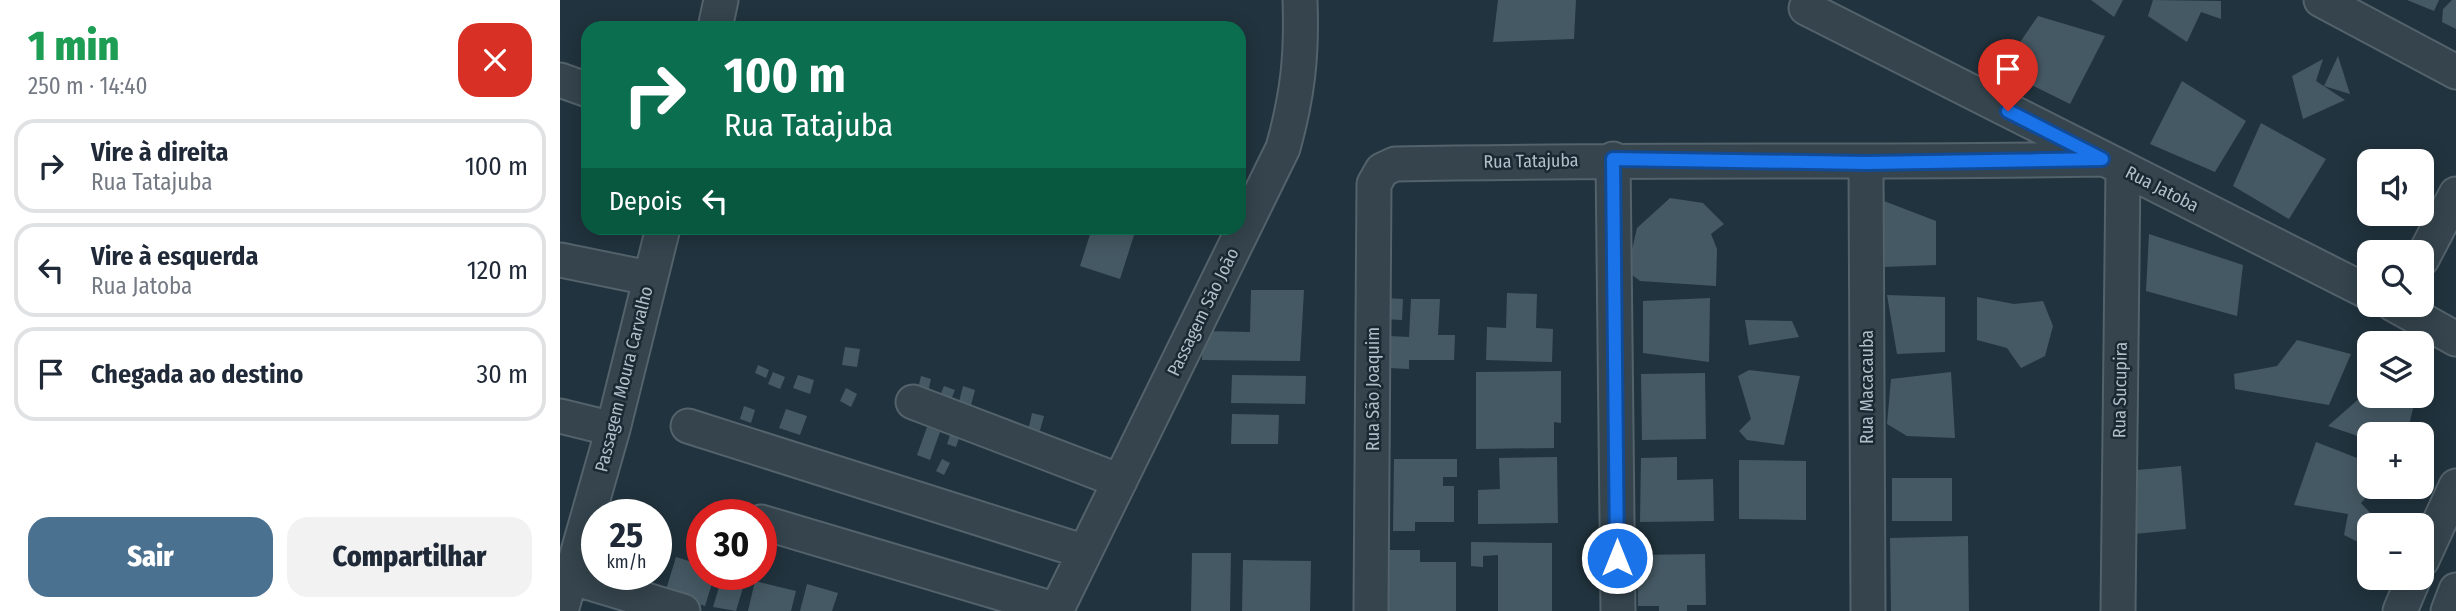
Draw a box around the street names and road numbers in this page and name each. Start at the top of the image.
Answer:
street label: Rua Tatajuba [1483,149,1579,173]
street label: Rua Jatoba [2122,161,2202,217]
street label: Passagem São João [1162,244,1244,380]
street label: Passagem Moura Carvalho [590,284,658,474]
street label: Rua São Joaquim [1362,327,1384,451]
street label: Rua Macacauba [1856,330,1878,444]
street label: Rua Sucupira [2108,342,2132,438]

